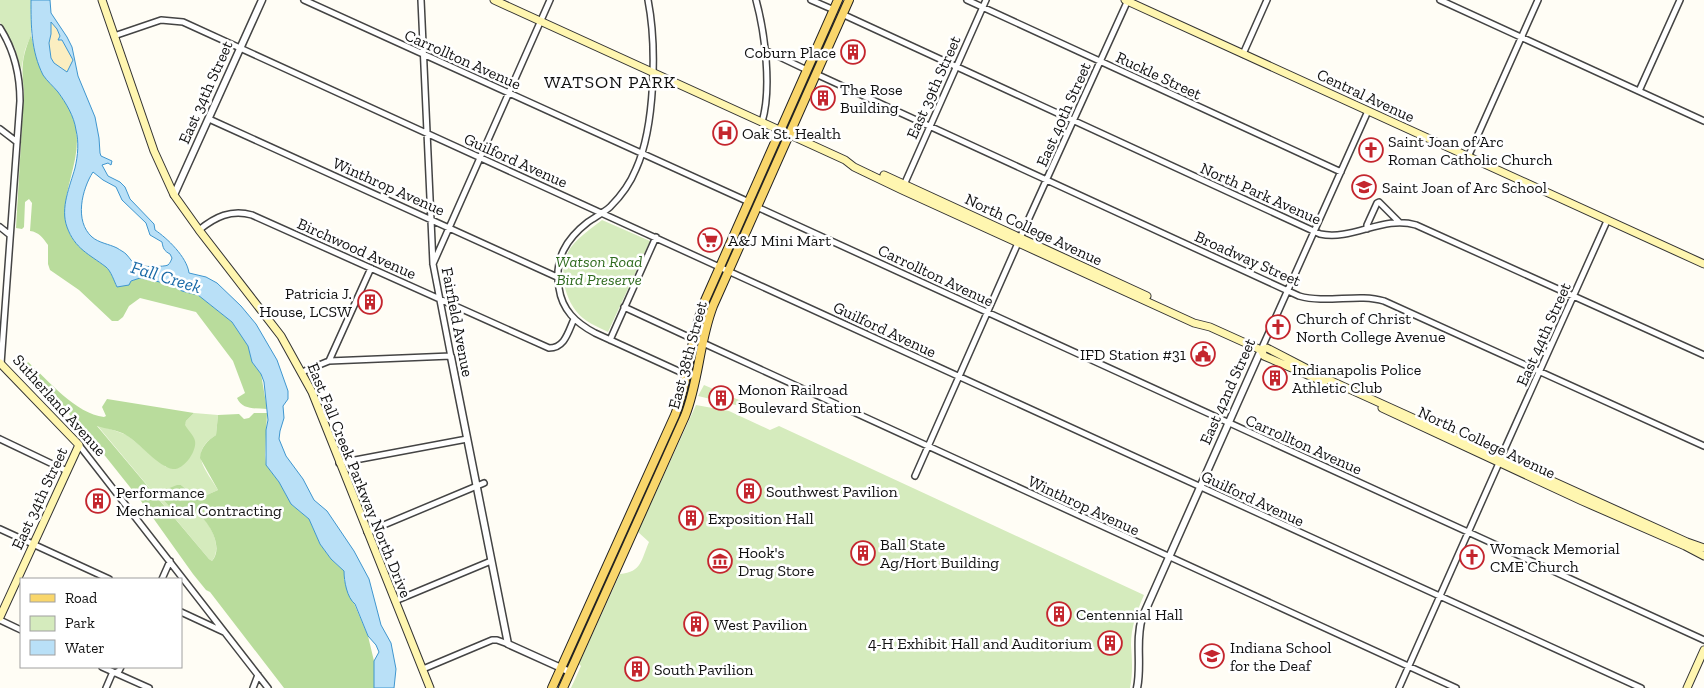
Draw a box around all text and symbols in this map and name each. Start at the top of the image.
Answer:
street label: Carrollton Avenue [402,25,524,94]
street label: East 39th Street [902,33,965,142]
street label: East 34th Street [174,38,237,147]
building icon: Coburn Place [840,39,866,65]
place label: Coburn Place [744,43,836,62]
street label: Ruckle Street [1113,47,1205,104]
street label: East 40th Street [1032,59,1095,169]
street label: Central Avenue [1314,65,1418,126]
district label: WATSON PARK [544,71,676,93]
place label: The Rose Building [840,80,902,117]
building icon: The Rose Building [810,85,836,111]
hospital icon: Oak St. Health [712,120,738,146]
place label: Oak St. Health [742,124,841,143]
street label: Guilford Avenue [461,129,571,192]
place label: Saint Joan of Arc Roman Catholic Church [1388,132,1553,169]
church icon: Saint Joan of Arc Roman Catholic Church [1358,137,1384,163]
street label: Winthrop Avenue [330,153,448,220]
street label: North Park Avenue [1197,158,1324,229]
school or university icon: Saint Joan of Arc School [1351,174,1377,200]
place label: Saint Joan of Arc School [1382,178,1547,197]
street label: North College Avenue [962,189,1106,270]
street label: Birchwood Avenue [294,214,419,283]
supermarket icon: A&J Mini Mart [697,227,723,253]
street label: Broadway Street [1192,227,1304,290]
place label: A&J Mini Mart [728,231,831,250]
street label: Carrollton Avenue [875,240,997,311]
park label: Watson Road Bird Preserve [556,252,642,289]
water label: Fall Creek [128,256,204,298]
street label: Fairfield Avenue [438,266,477,378]
street label: East 44th Street [1512,279,1575,389]
place label: Patricia J. House, LCSW [259,284,352,321]
building icon: Patricia J. House, LCSW [357,289,383,315]
street label: Guilford Avenue [830,297,939,362]
street label: East 38th Street [664,299,711,411]
place label: Church of Christ North College Avenue [1296,309,1445,346]
church icon: Church of Christ North College Avenue [1265,314,1291,340]
street label: East 42nd Street [1196,335,1259,447]
public building icon: IFD Station #31 [1190,341,1216,367]
place label: IFD Station #31 [1080,345,1186,364]
street label: Sutherland Avenue [9,351,110,460]
street label: East Fall Creek Parkway North Drive [304,360,415,600]
place label: Indianapolis Police Athletic Club [1292,360,1421,397]
building icon: Indianapolis Police Athletic Club [1262,365,1288,391]
place label: Monon Railroad Boulevard Station [738,380,862,417]
building icon: Monon Railroad Boulevard Station [708,385,734,411]
street label: North College Avenue [1415,402,1559,483]
street label: Carrollton Avenue [1243,410,1365,479]
street label: East 34th Street [7,444,71,552]
street label: Guilford Avenue [1198,466,1307,531]
street label: Winthrop Avenue [1025,471,1143,540]
building icon: Southwest Pavilion [736,478,762,504]
place label: Southwest Pavilion [766,482,899,501]
place label: Performance Mechanical Contracting [116,483,282,520]
building icon: Performance Mechanical Contracting [85,488,111,514]
building icon: Exposition Hall [678,505,704,531]
place label: Exposition Hall [708,509,814,528]
place label: Ball State Ag/Hort Building [880,535,999,572]
place label: Womack Memorial CME Church [1490,539,1620,576]
building icon: Ball State Ag/Hort Building [850,540,876,566]
place label: Hook's Drug Store [738,543,814,580]
church icon: Womack Memorial CME Church [1459,544,1485,570]
museum icon: Hook's Drug Store [707,548,733,574]
legend [20,578,182,668]
text: Road [65,589,98,607]
building icon: Centennial Hall [1046,601,1072,627]
place label: Centennial Hall [1076,605,1183,624]
building icon: West Pavilion [683,611,709,637]
text: Park [65,614,95,632]
place label: West Pavilion [714,615,808,634]
building icon: 4-H Exhibit Hall and Auditorium [1097,630,1123,656]
place label: 4-H Exhibit Hall and Auditorium [868,634,1092,653]
place label: Indiana School for the Deaf [1230,638,1331,675]
text: Water [65,639,105,657]
school or university icon: Indiana School for the Deaf [1199,643,1225,669]
building icon: South Pavilion [624,656,650,682]
place label: South Pavilion [654,660,754,679]

